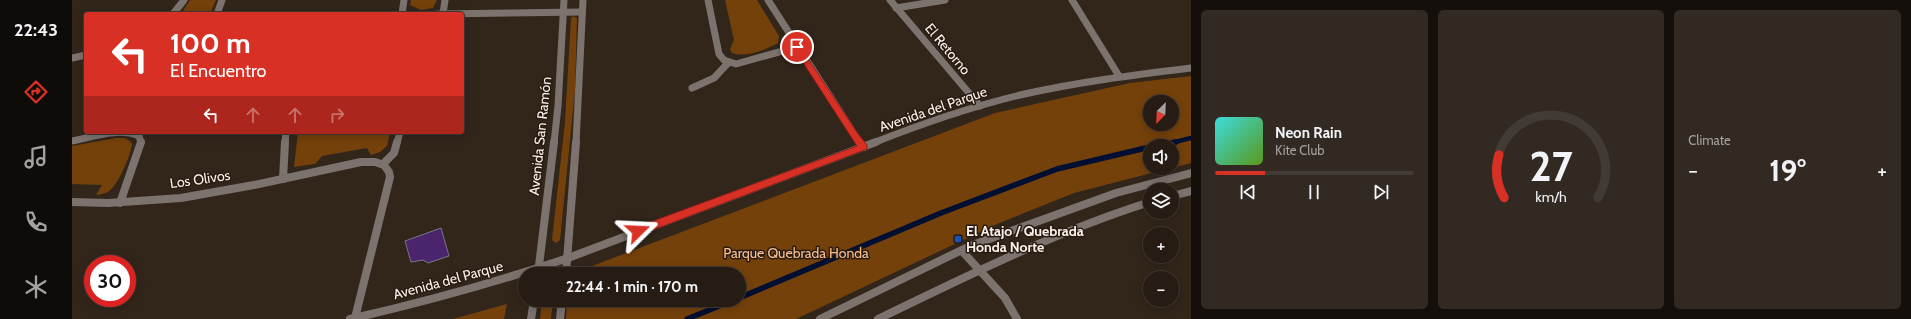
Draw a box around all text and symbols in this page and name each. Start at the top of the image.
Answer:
text: 22:43 [14,19,58,41]
street label: El Retorno [921,20,975,79]
text: 100 m [170,26,251,60]
icon: left [104,28,156,80]
pin [780,30,814,64]
icon: arrive [786,36,808,58]
text: El Encuentro [170,60,266,82]
street label: Avenida San Ramón [525,76,555,196]
icon: directions [22,78,50,106]
street label: Avenida del Parque [877,82,989,136]
north arrow [1143,95,1179,131]
map controls [1143,95,1179,307]
icon: left [200,104,222,126]
icon: ahead [242,104,264,126]
icon: ahead [284,104,306,126]
icon: right [326,104,348,126]
text: Neon Rain [1275,124,1342,142]
text: Climate [1688,132,1731,148]
button: sound [1143,139,1179,175]
text: 27 [1529,140,1573,190]
text: Kite Club [1275,142,1324,158]
icon: music [22,143,50,171]
text: 19° [1769,152,1806,189]
text: − [1688,157,1698,184]
text: + [1877,157,1887,184]
street label: Los Olivos [169,166,232,192]
icon: previous [1237,181,1259,203]
icon: pause [1303,181,1325,203]
icon: next [1370,181,1392,203]
button: layers [1143,183,1179,219]
text: km/h [1535,187,1567,205]
icon: phone [22,208,50,236]
position arrow [617,210,659,252]
place label: El Atajo / Quebrada Honda Norte [966,222,1084,256]
button: + [1143,227,1179,263]
marker: El Atajo / Quebrada Honda Norte [953,234,963,244]
park label: Parque Quebrada Honda [723,244,869,262]
speed limit sign: 30 [84,255,136,307]
street label: Avenida del Parque [391,257,505,303]
button: − [1143,271,1179,307]
icon: climate [22,273,50,301]
text: 22:44 · 1 min · 170 m [566,278,698,296]

